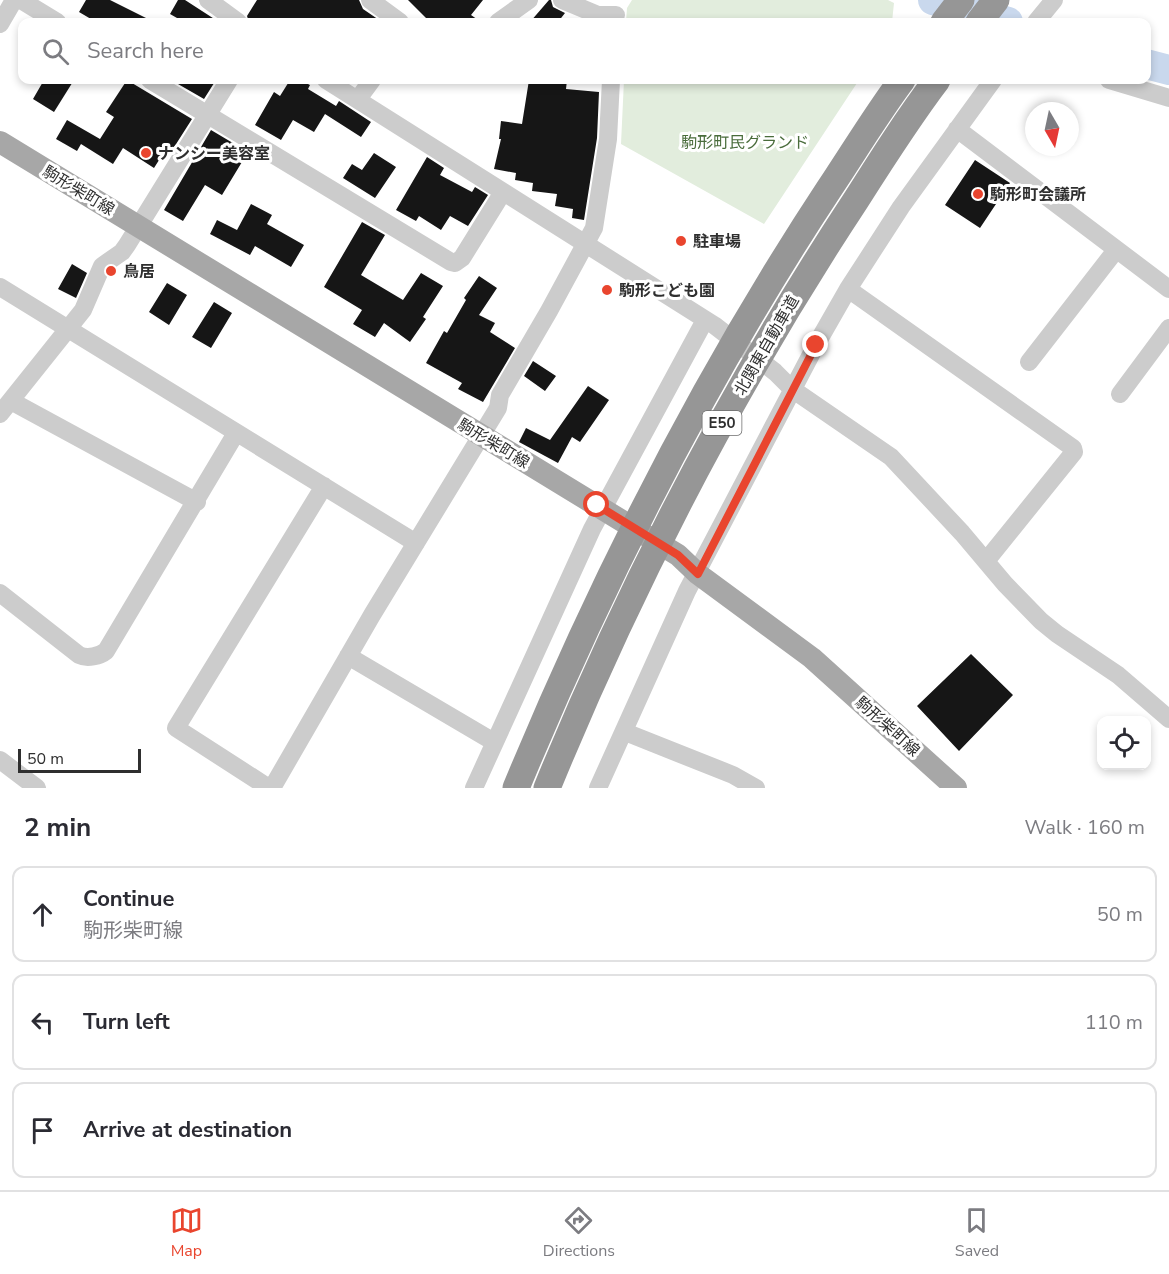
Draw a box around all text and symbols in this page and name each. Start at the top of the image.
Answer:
search box [18,18,1151,84]
icon: search [39,35,72,68]
text: Search here [87,36,204,66]
north arrow [1025,102,1079,156]
park label: 駒形町民グランド [681,132,809,154]
place label: ナンシー美容室 [158,143,270,165]
marker: ナンシー美容室 [139,146,153,160]
street label: 駒形柴町線 [39,161,118,221]
place label: 駒形町会議所 [990,184,1086,206]
marker: 駒形町会議所 [971,187,985,201]
place label: 駐車場 [693,231,741,253]
marker: 駐車場 [674,234,688,248]
place label: 鳥居 [123,261,155,283]
marker: 鳥居 [104,264,118,278]
place label: 駒形こども園 [619,280,715,302]
marker: 駒形こども園 [600,283,614,297]
street label: 北関東自動車道 [729,291,804,400]
route end [802,331,828,357]
road number: E50 [702,411,742,435]
street label: 駒形柴町線 [454,414,533,474]
route start [583,491,609,517]
street label: 駒形柴町線 [850,692,924,762]
map controls [1097,716,1151,770]
button: locate [1097,716,1151,770]
scale bar [18,746,141,774]
text: 50 m [27,748,64,770]
text: 2 min [24,810,91,845]
text: Walk · 160 m [1025,814,1145,841]
text: Continue [83,884,174,914]
icon: ahead [26,898,59,931]
text: 50 m [1097,901,1143,928]
text: 駒形柴町線 [83,917,183,944]
icon: left [26,1006,59,1039]
text: Turn left [83,1007,170,1037]
text: 110 m [1085,1009,1143,1036]
icon: arrive [26,1114,59,1147]
text: Arrive at destination [83,1115,292,1145]
tab: Map [170,1204,203,1262]
tab: Directions [543,1204,615,1262]
tab: Saved [955,1204,999,1262]

